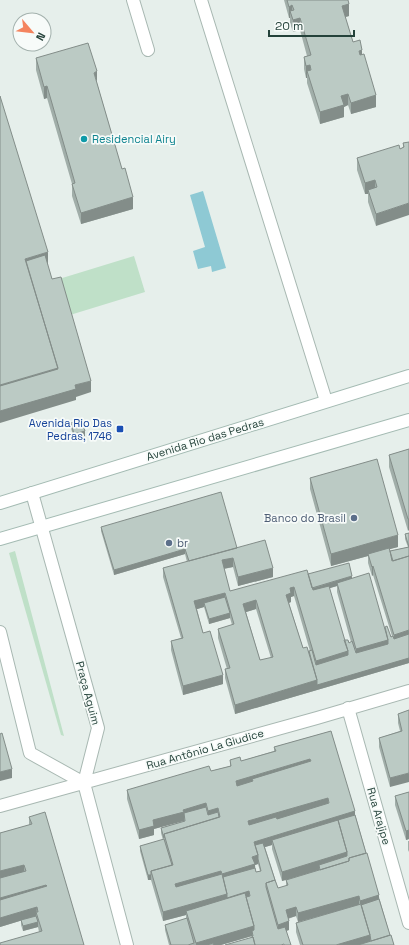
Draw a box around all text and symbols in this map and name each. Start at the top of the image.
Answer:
north arrow [12,12,52,52]
scale bar [269,12,354,38]
text: 20 m [275,18,303,34]
text: N [33,30,49,43]
place label: Residencial Airy [92,132,176,146]
marker: Residencial Airy [79,134,89,144]
street label: Avenida Rio das Pedras [145,414,266,464]
place label: Avenida Rio Das Pedras, 1746 [29,416,112,443]
marker: Avenida Rio Das Pedras, 1746 [115,424,125,434]
place label: Banco do Brasil [264,511,346,525]
marker: Banco do Brasil [349,513,359,523]
place label: br [177,536,188,550]
marker: br [164,538,174,548]
street label: Praça Aguim [73,660,103,726]
street label: Rua Antônio La Giudice [145,726,265,772]
street label: Rua Arajipe [364,786,394,846]

